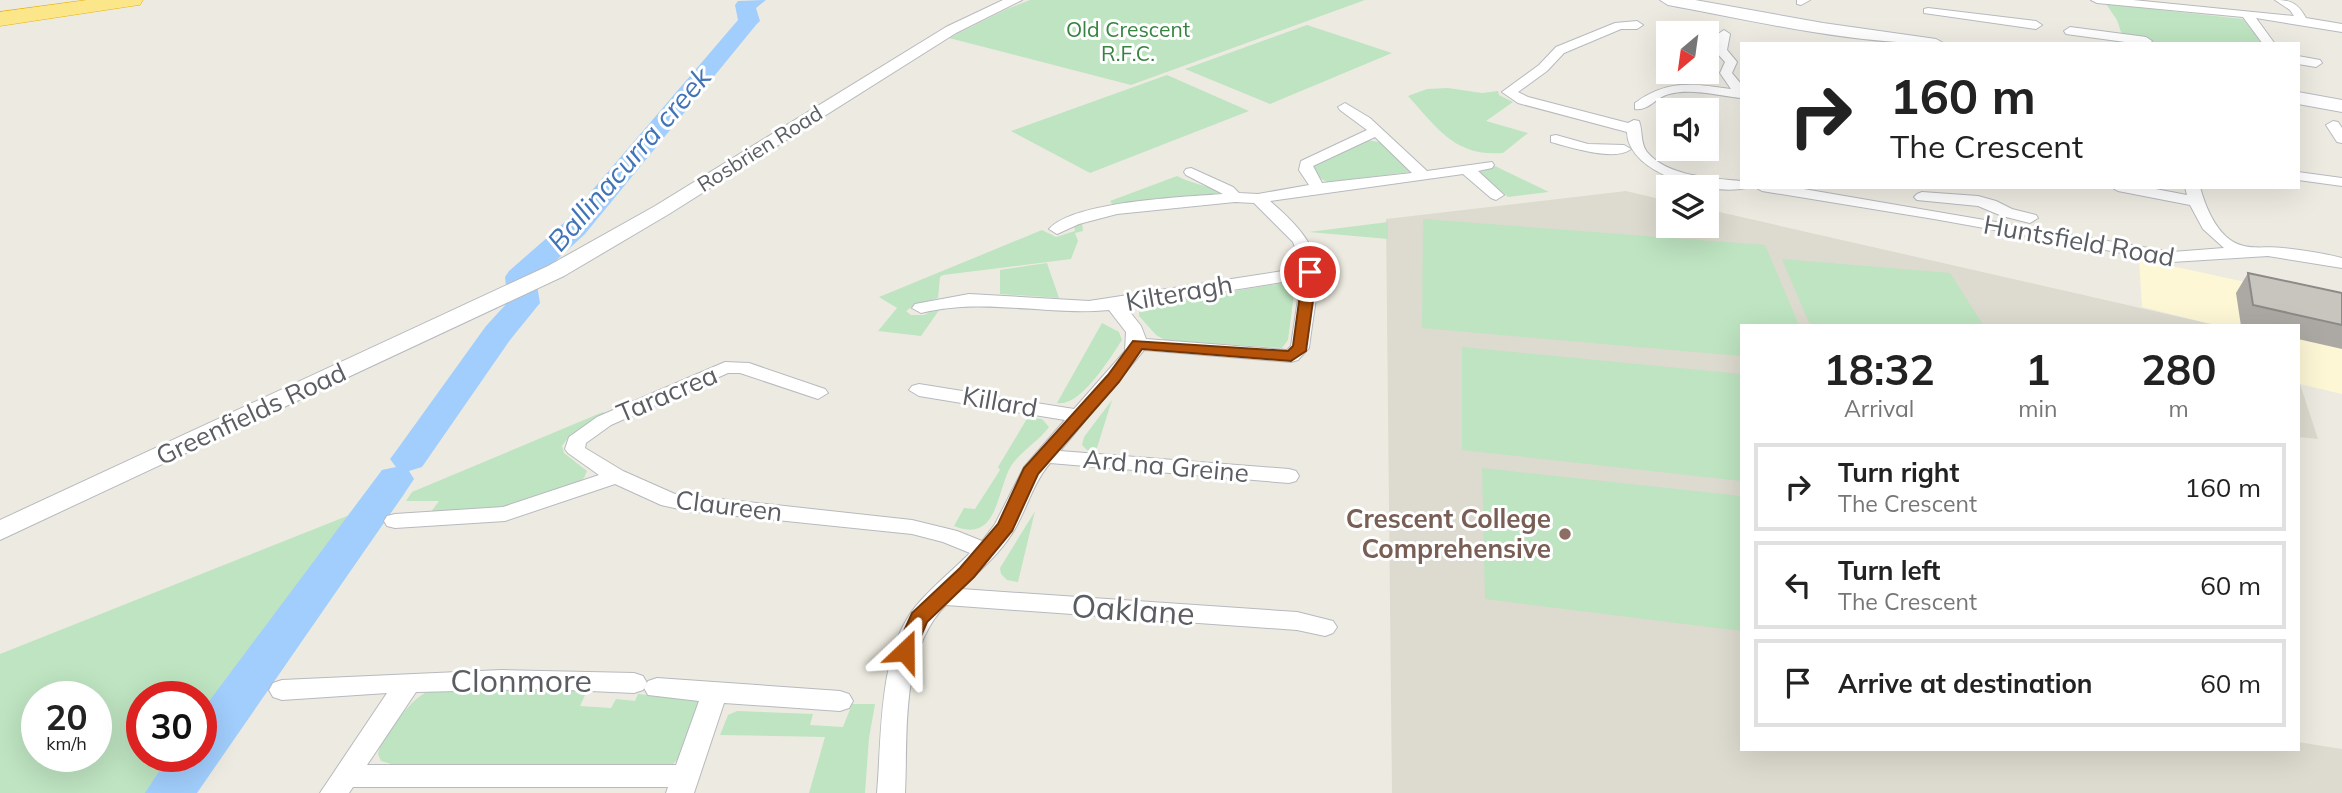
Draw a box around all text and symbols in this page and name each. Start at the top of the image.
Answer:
park label: Old Crescent R.F.C. [1066,16,1190,66]
north arrow [1656,21,1718,84]
map controls [1656,21,1719,238]
water label: Ballinacurra creek [539,58,719,258]
text: 160 m [1890,65,2036,126]
icon: right [1775,70,1866,161]
button: sound [1656,98,1719,161]
street label: Rosbrien Road [692,99,827,197]
text: The Crescent [1890,126,2083,166]
button: layers [1656,175,1719,238]
street label: Huntsfield Road [1981,207,2177,274]
pin [1280,242,1340,302]
icon: arrive [1291,253,1329,291]
street label: Kilteragh [1123,267,1235,318]
text: 18:32 [1824,343,1935,396]
text: 1 [2025,343,2050,396]
text: 280 [2141,343,2216,396]
street label: Greenfields Road [150,355,351,472]
street label: Taracrea [612,358,722,429]
street label: Killard [960,379,1040,424]
text: Arrival [1844,394,1914,423]
text: min [2018,394,2057,423]
text: m [2169,394,2189,423]
street label: Ard na Greine [1082,442,1250,489]
text: Turn right [1838,456,1959,489]
icon: right [1779,468,1817,506]
text: 160 m [2185,471,2261,504]
street label: Claureen [674,483,784,528]
text: The Crescent [1838,489,1977,518]
place label: Crescent College Comprehensive [1346,502,1551,565]
marker: Crescent College Comprehensive [1557,526,1573,542]
text: Turn left [1838,554,1940,587]
icon: left [1779,566,1817,604]
text: 60 m [2200,569,2261,602]
street label: Oaklane [1070,585,1196,633]
text: The Crescent [1838,587,1977,616]
position arrow [868,614,942,688]
street label: Clonmore [450,660,592,700]
icon: arrive [1779,664,1817,702]
text: Arrive at destination [1838,667,2093,700]
text: 60 m [2200,667,2261,700]
speed limit sign: 30 [126,681,217,772]
text: 20 [45,695,88,739]
text: km/h [46,732,87,755]

